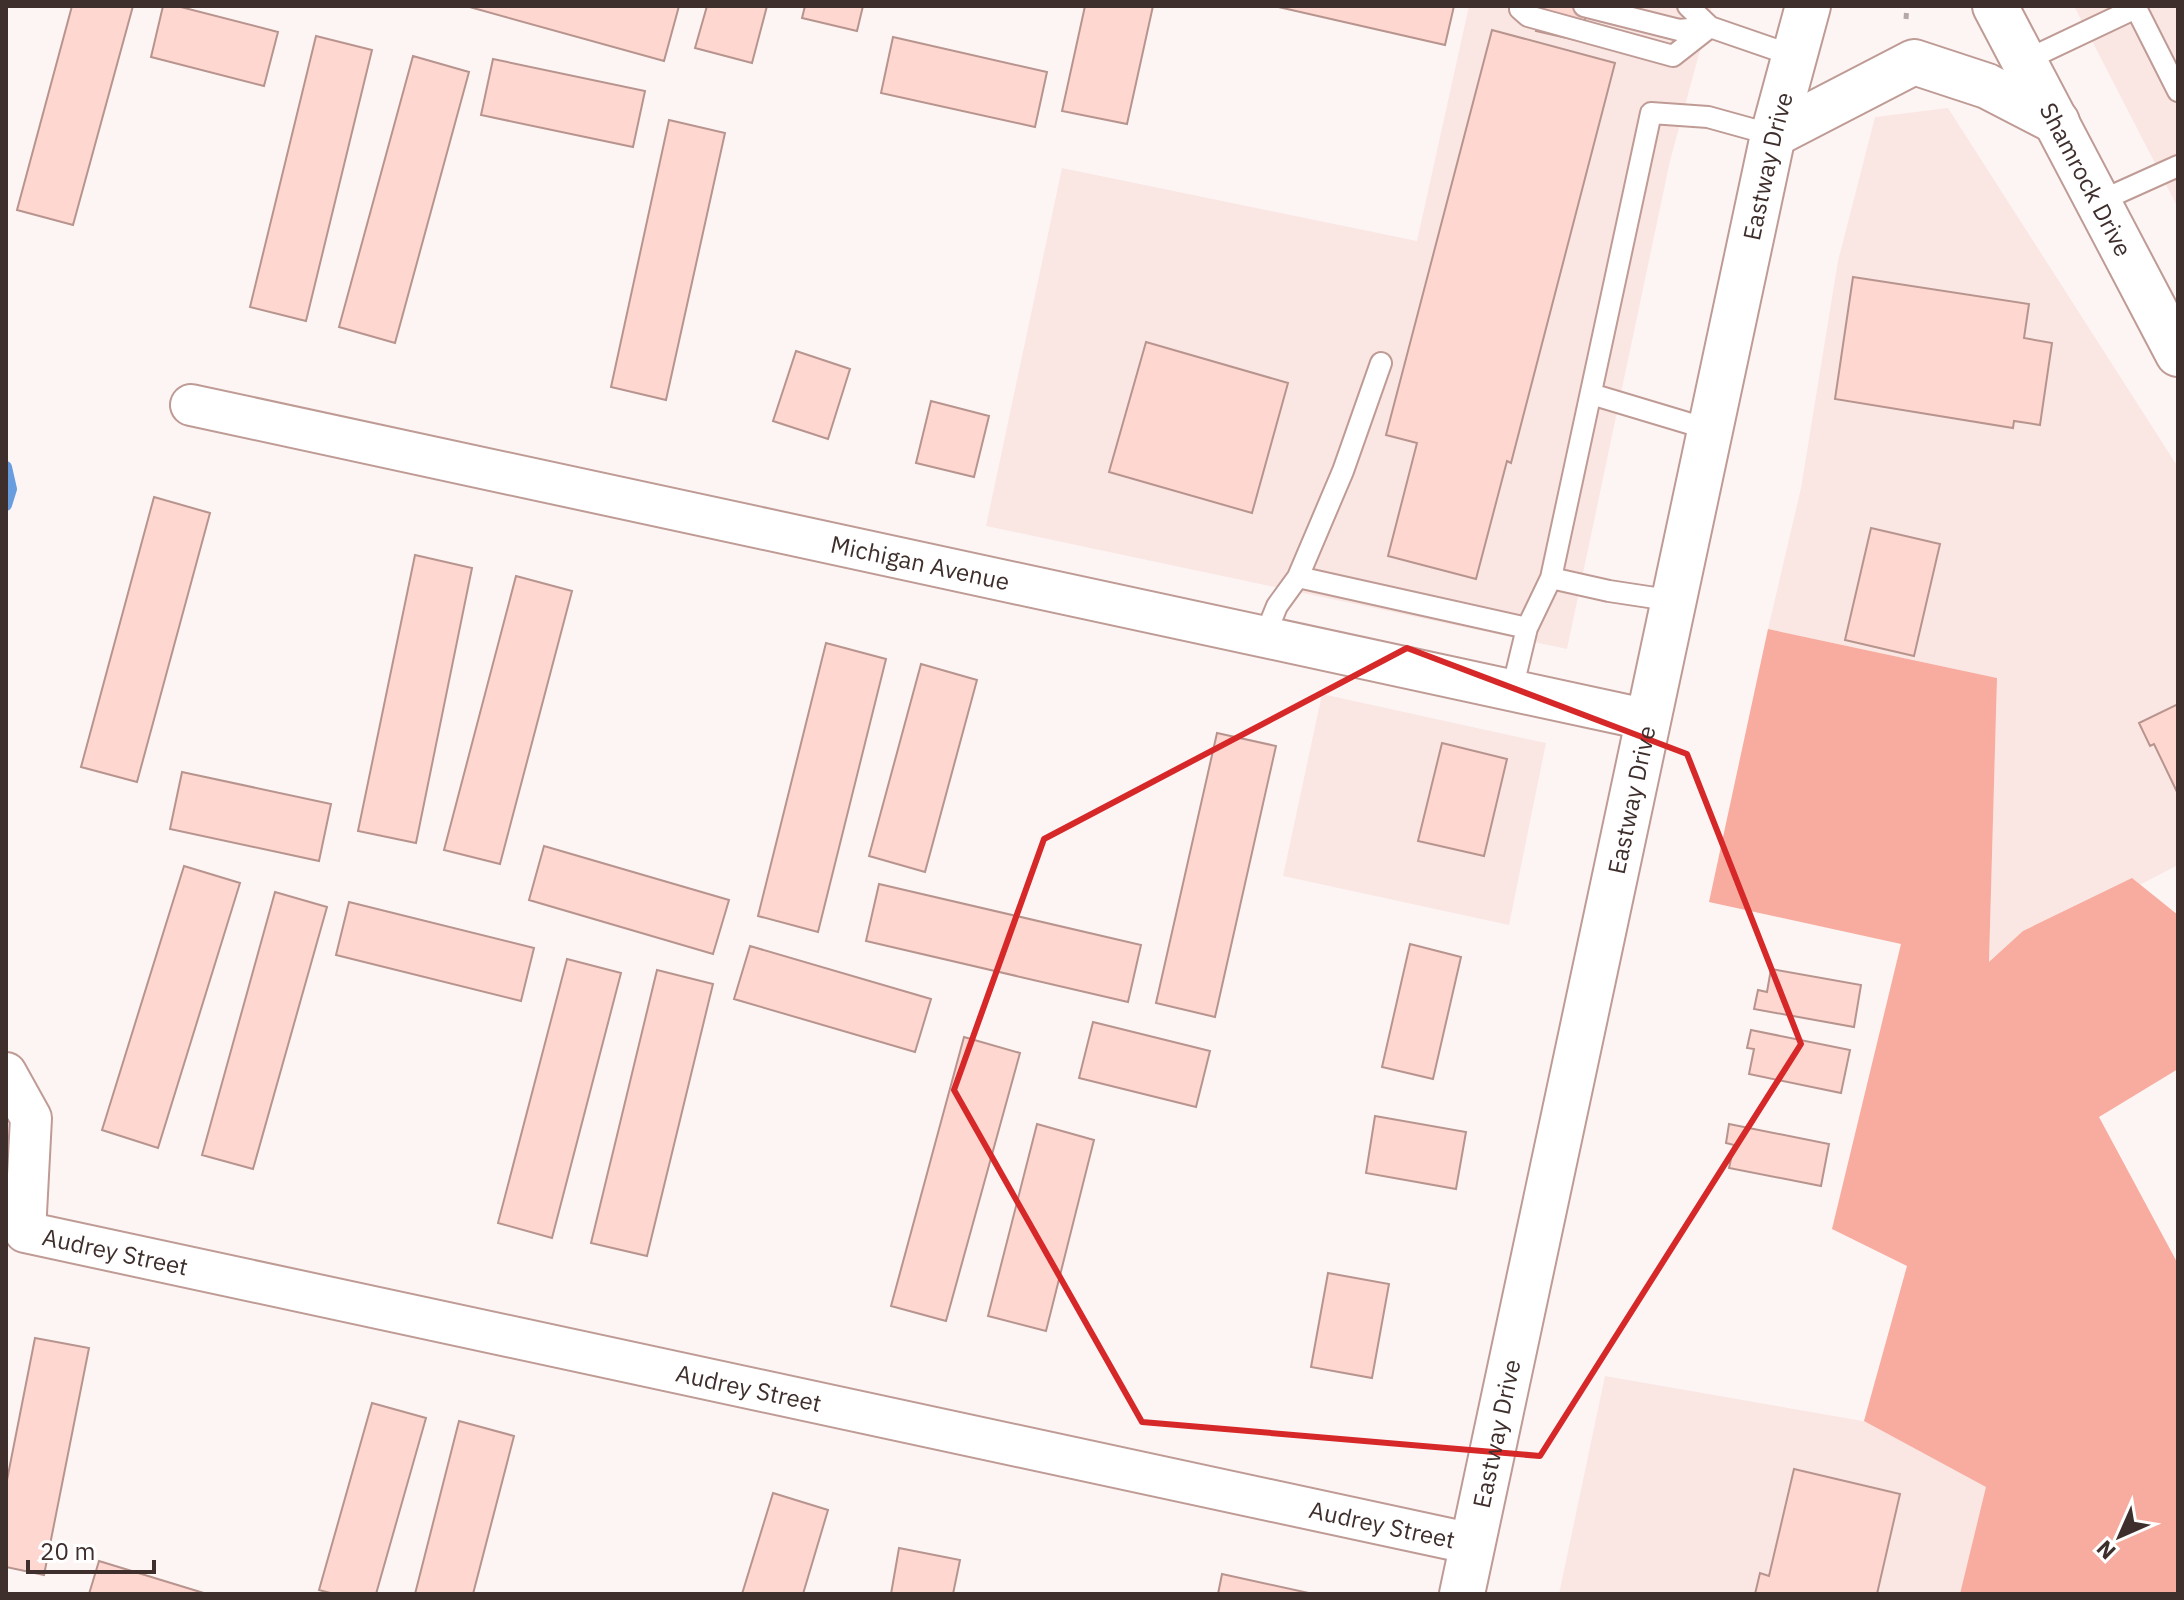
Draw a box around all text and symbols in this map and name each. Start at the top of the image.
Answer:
street label: Eastway Drive [1735,89,1800,243]
street label: Shamrock Drive [2033,97,2140,262]
street label: Michigan Avenue [828,528,1013,597]
street label: Eastway Drive [1600,723,1663,877]
street label: Audrey Street [39,1220,191,1283]
street label: Eastway Drive [1465,1356,1528,1511]
street label: Audrey Street [673,1357,825,1419]
street label: Audrey Street [1306,1493,1458,1556]
north arrow [2080,1496,2160,1576]
scale bar [28,1524,154,1574]
text: 20 m [40,1535,95,1567]
text: N [2090,1535,2121,1566]

